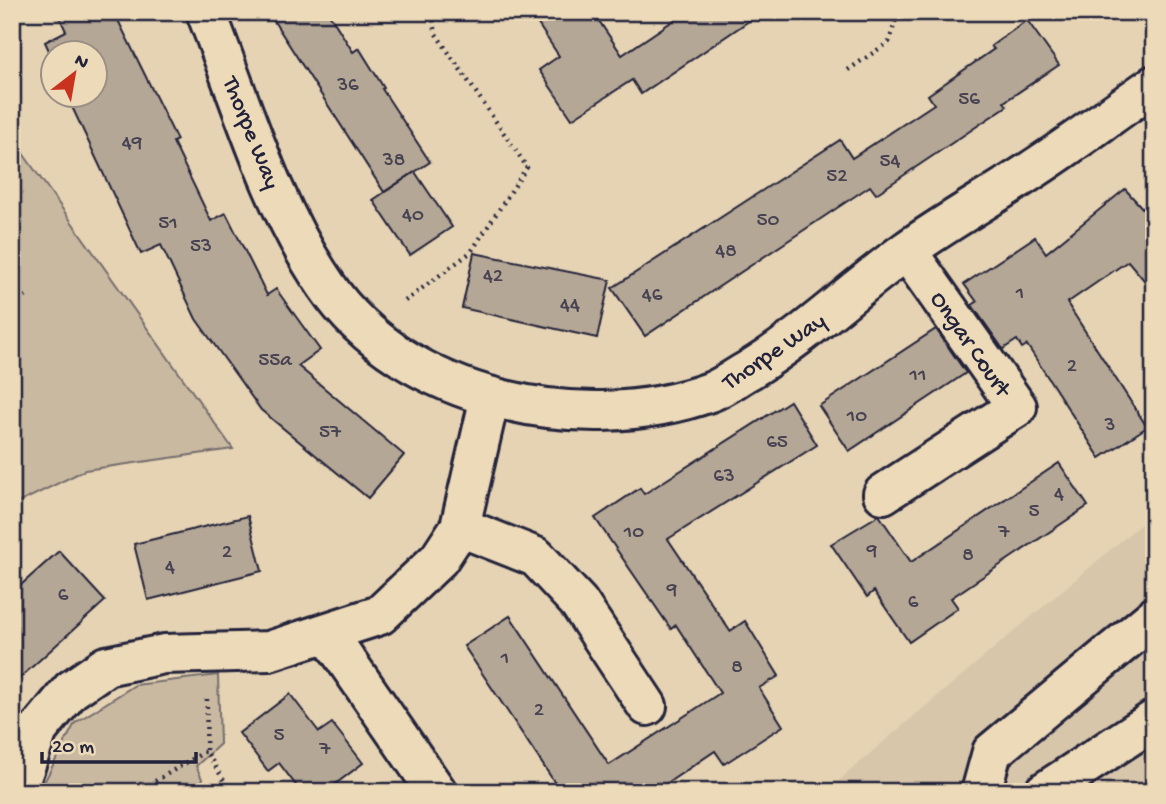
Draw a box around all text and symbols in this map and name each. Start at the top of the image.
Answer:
north arrow [38,38,108,108]
text: N [70,49,92,75]
street label: Thorpe Way [213,71,285,194]
house number: 36 [336,74,359,99]
house number: 56 [958,88,980,113]
house number: 49 [122,132,143,157]
house number: 38 [382,149,405,174]
house number: 54 [880,150,901,175]
house number: 52 [826,165,848,190]
house number: 40 [402,204,424,229]
house number: 50 [757,209,780,234]
house number: 51 [158,212,178,237]
house number: 53 [190,235,212,260]
house number: 48 [715,240,737,265]
house number: 42 [483,265,503,290]
house number: 1 [1015,282,1024,307]
house number: 46 [642,284,663,309]
street label: Ongar Court [922,287,1017,405]
house number: 44 [560,294,580,319]
street label: Thorpe Way [716,308,832,399]
house number: 55a [258,349,293,374]
house number: 2 [1067,355,1077,380]
house number: 11 [909,364,926,389]
house number: 10 [846,405,867,430]
house number: 3 [1104,414,1115,439]
house number: 57 [319,421,342,446]
house number: 65 [766,431,788,456]
house number: 63 [713,465,735,490]
house number: 4 [1054,483,1064,508]
house number: 5 [1028,500,1040,525]
house number: 10 [623,521,644,546]
house number: 7 [998,521,1011,546]
house number: 9 [866,540,878,565]
house number: 2 [222,541,232,566]
house number: 8 [962,544,974,569]
house number: 4 [165,556,175,581]
house number: 9 [666,579,678,604]
house number: 6 [58,584,69,609]
house number: 6 [908,591,919,616]
house number: 1 [500,647,509,672]
house number: 8 [731,656,743,681]
house number: 2 [534,699,544,724]
scale bar [42,720,196,764]
house number: 5 [273,724,285,749]
text: 20 m [52,736,94,761]
house number: 7 [319,738,332,763]

